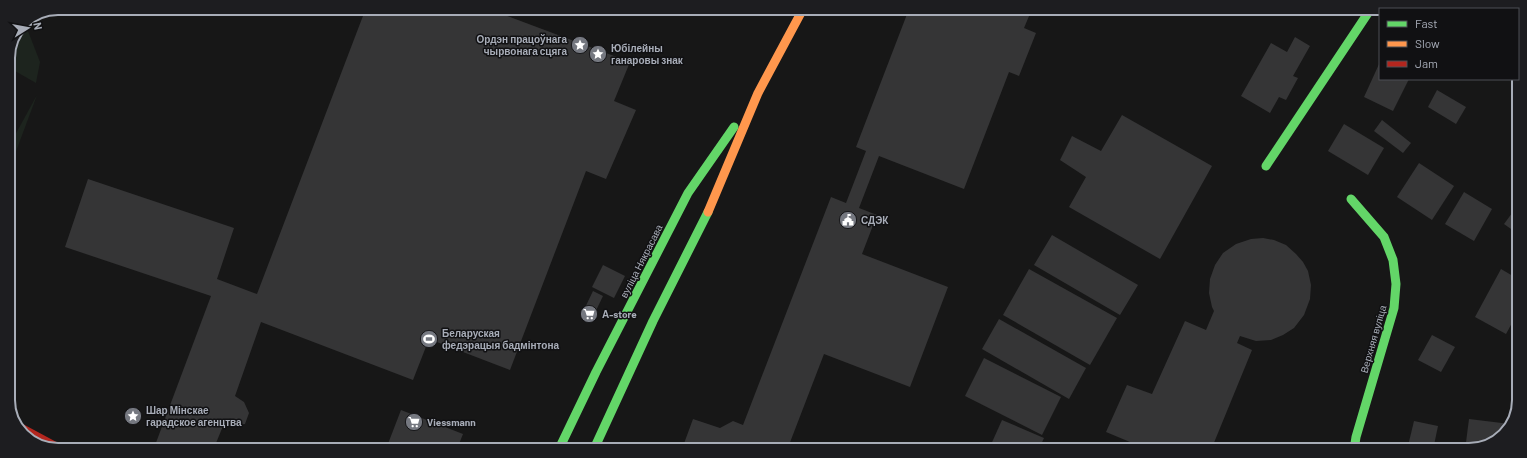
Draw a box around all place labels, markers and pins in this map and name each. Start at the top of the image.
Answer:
place label: Ордэн працоўнага чырвонага сцяга [477,33,567,57]
place icon: Ордэн працоўнага чырвонага сцяга [570,35,590,55]
place label: Юбілейны ганаровы знак [611,42,684,66]
place icon: Юбілейны ганаровы знак [588,44,608,64]
public building icon: СДЭК [838,210,858,230]
place label: СДЭК [861,214,889,226]
supermarket icon: А-store [579,304,599,324]
place label: А-store [602,308,637,320]
place label: Беларуская федэрацыя бадмінтона [442,327,559,351]
sports icon: Беларуская федэрацыя бадмінтона [419,329,439,349]
place label: Шар Мінскае гарадское агенцтва [146,404,242,428]
place icon: Шар Мінскае гарадское агенцтва [123,406,143,426]
supermarket icon: Viessmann [404,412,424,432]
place label: Viessmann [427,416,476,428]

